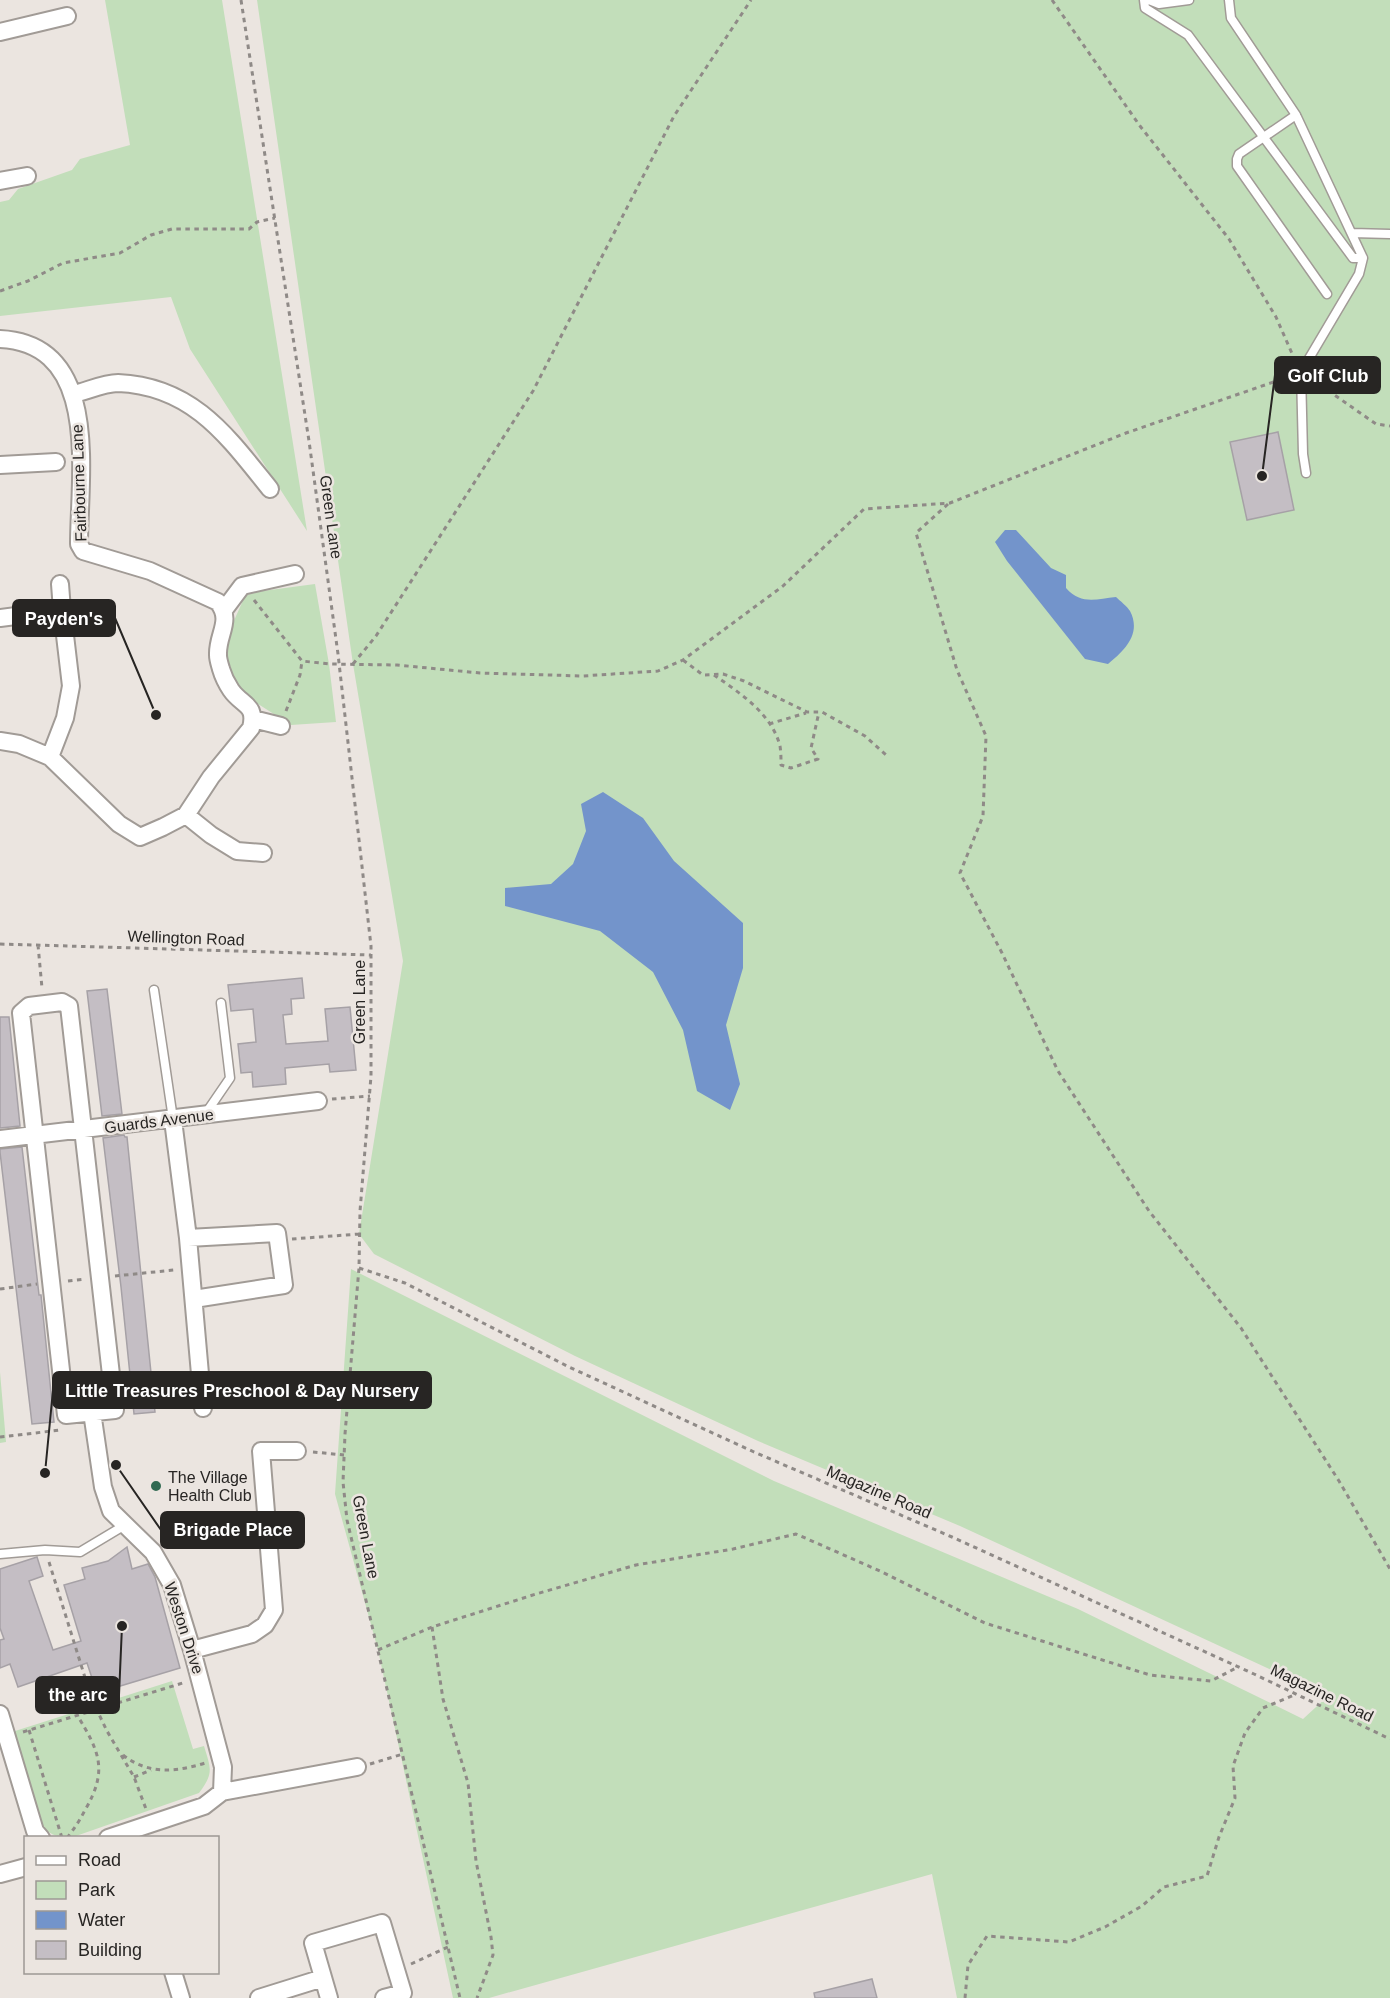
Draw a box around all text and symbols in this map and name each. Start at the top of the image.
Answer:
callout: Golf Club [1275,357,1380,393]
text: Golf Club [1288,366,1368,386]
street label: Fairbourne Lane [68,424,90,542]
street label: Green Lane [317,474,345,560]
callout: Payden's [13,600,115,636]
text: Payden's [25,609,103,629]
street label: Wellington Road [127,927,245,949]
street label: Green Lane [351,960,368,1044]
street label: Guards Avenue [103,1106,215,1136]
callout: Little Treasures Preschool & Day Nursery [53,1372,431,1408]
text: Little Treasures Preschool & Day Nursery [65,1381,419,1401]
street label: Magazine Road [824,1462,934,1522]
place label: The Village Health Club [168,1469,252,1504]
marker: The Village Health Club [149,1479,163,1493]
street label: Green Lane [350,1494,382,1580]
callout: Brigade Place [161,1512,304,1548]
text: Brigade Place [173,1520,293,1540]
street label: Weston Drive [161,1580,207,1676]
street label: Magazine Road [1268,1661,1376,1725]
callout: the arc [36,1677,119,1713]
text: the arc [48,1685,108,1705]
legend [24,1836,219,1974]
text: Road [78,1850,121,1870]
text: Park [78,1880,116,1900]
text: Water [78,1910,125,1930]
text: Building [78,1940,142,1960]

